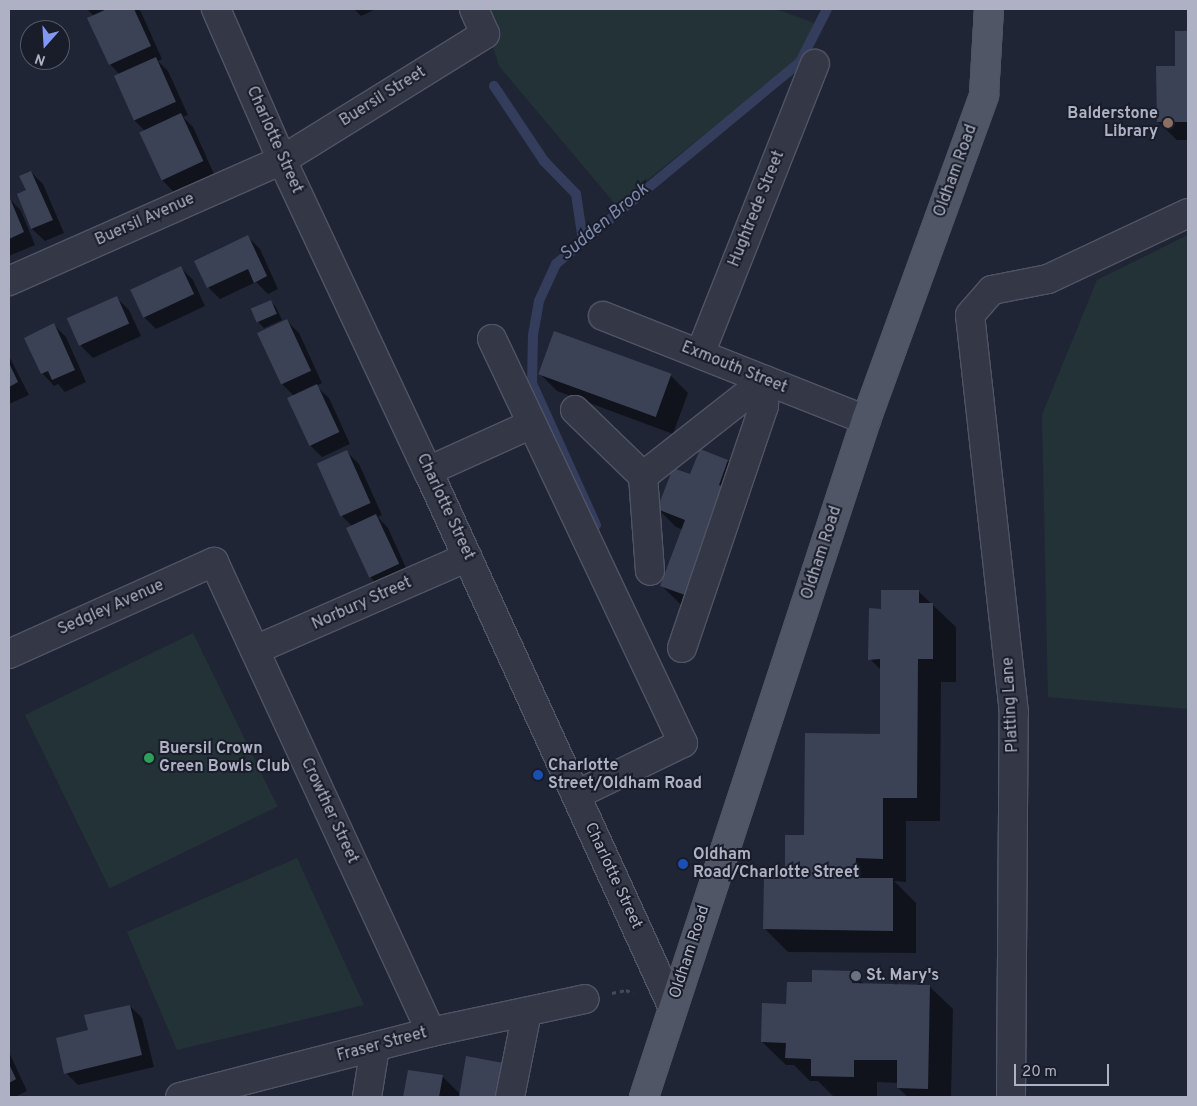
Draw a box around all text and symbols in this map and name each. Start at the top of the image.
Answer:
north arrow [20,20,70,70]
text: N [33,49,48,68]
street label: Buersil Street [336,63,430,131]
street label: Charlotte Street [242,83,306,197]
place label: Balderstone Library [1067,104,1158,142]
marker: Balderstone Library [1162,117,1174,129]
street label: Oldham Road [930,122,982,220]
street label: Hughtrede Street [725,148,789,270]
water label: Sudden Brook [556,180,654,266]
street label: Buersil Avenue [92,189,198,251]
street label: Exmouth Street [678,338,790,398]
street label: Charlotte Street [412,451,478,563]
street label: Oldham Road [798,504,846,602]
street label: Norbury Street [309,573,415,635]
street label: Sedgley Avenue [55,576,167,640]
street label: Platting Lane [999,657,1023,753]
place label: Buersil Crown Green Bowls Club [159,739,290,777]
marker: Buersil Crown Green Bowls Club [143,752,155,764]
street label: Crowther Street [296,755,362,867]
place label: Charlotte Street/Oldham Road [548,756,702,794]
marker: Charlotte Street/Oldham Road [532,769,544,781]
street label: Charlotte Street [580,820,646,932]
place label: Oldham Road/Charlotte Street [693,845,859,883]
marker: Oldham Road/Charlotte Street [677,858,689,870]
street label: Oldham Road [666,903,714,1001]
place label: St. Mary's [866,966,939,986]
marker: St. Mary's [850,970,862,982]
street label: Fraser Street [335,1024,429,1066]
scale bar [1017,1054,1112,1086]
text: 20 m [1022,1063,1057,1082]

